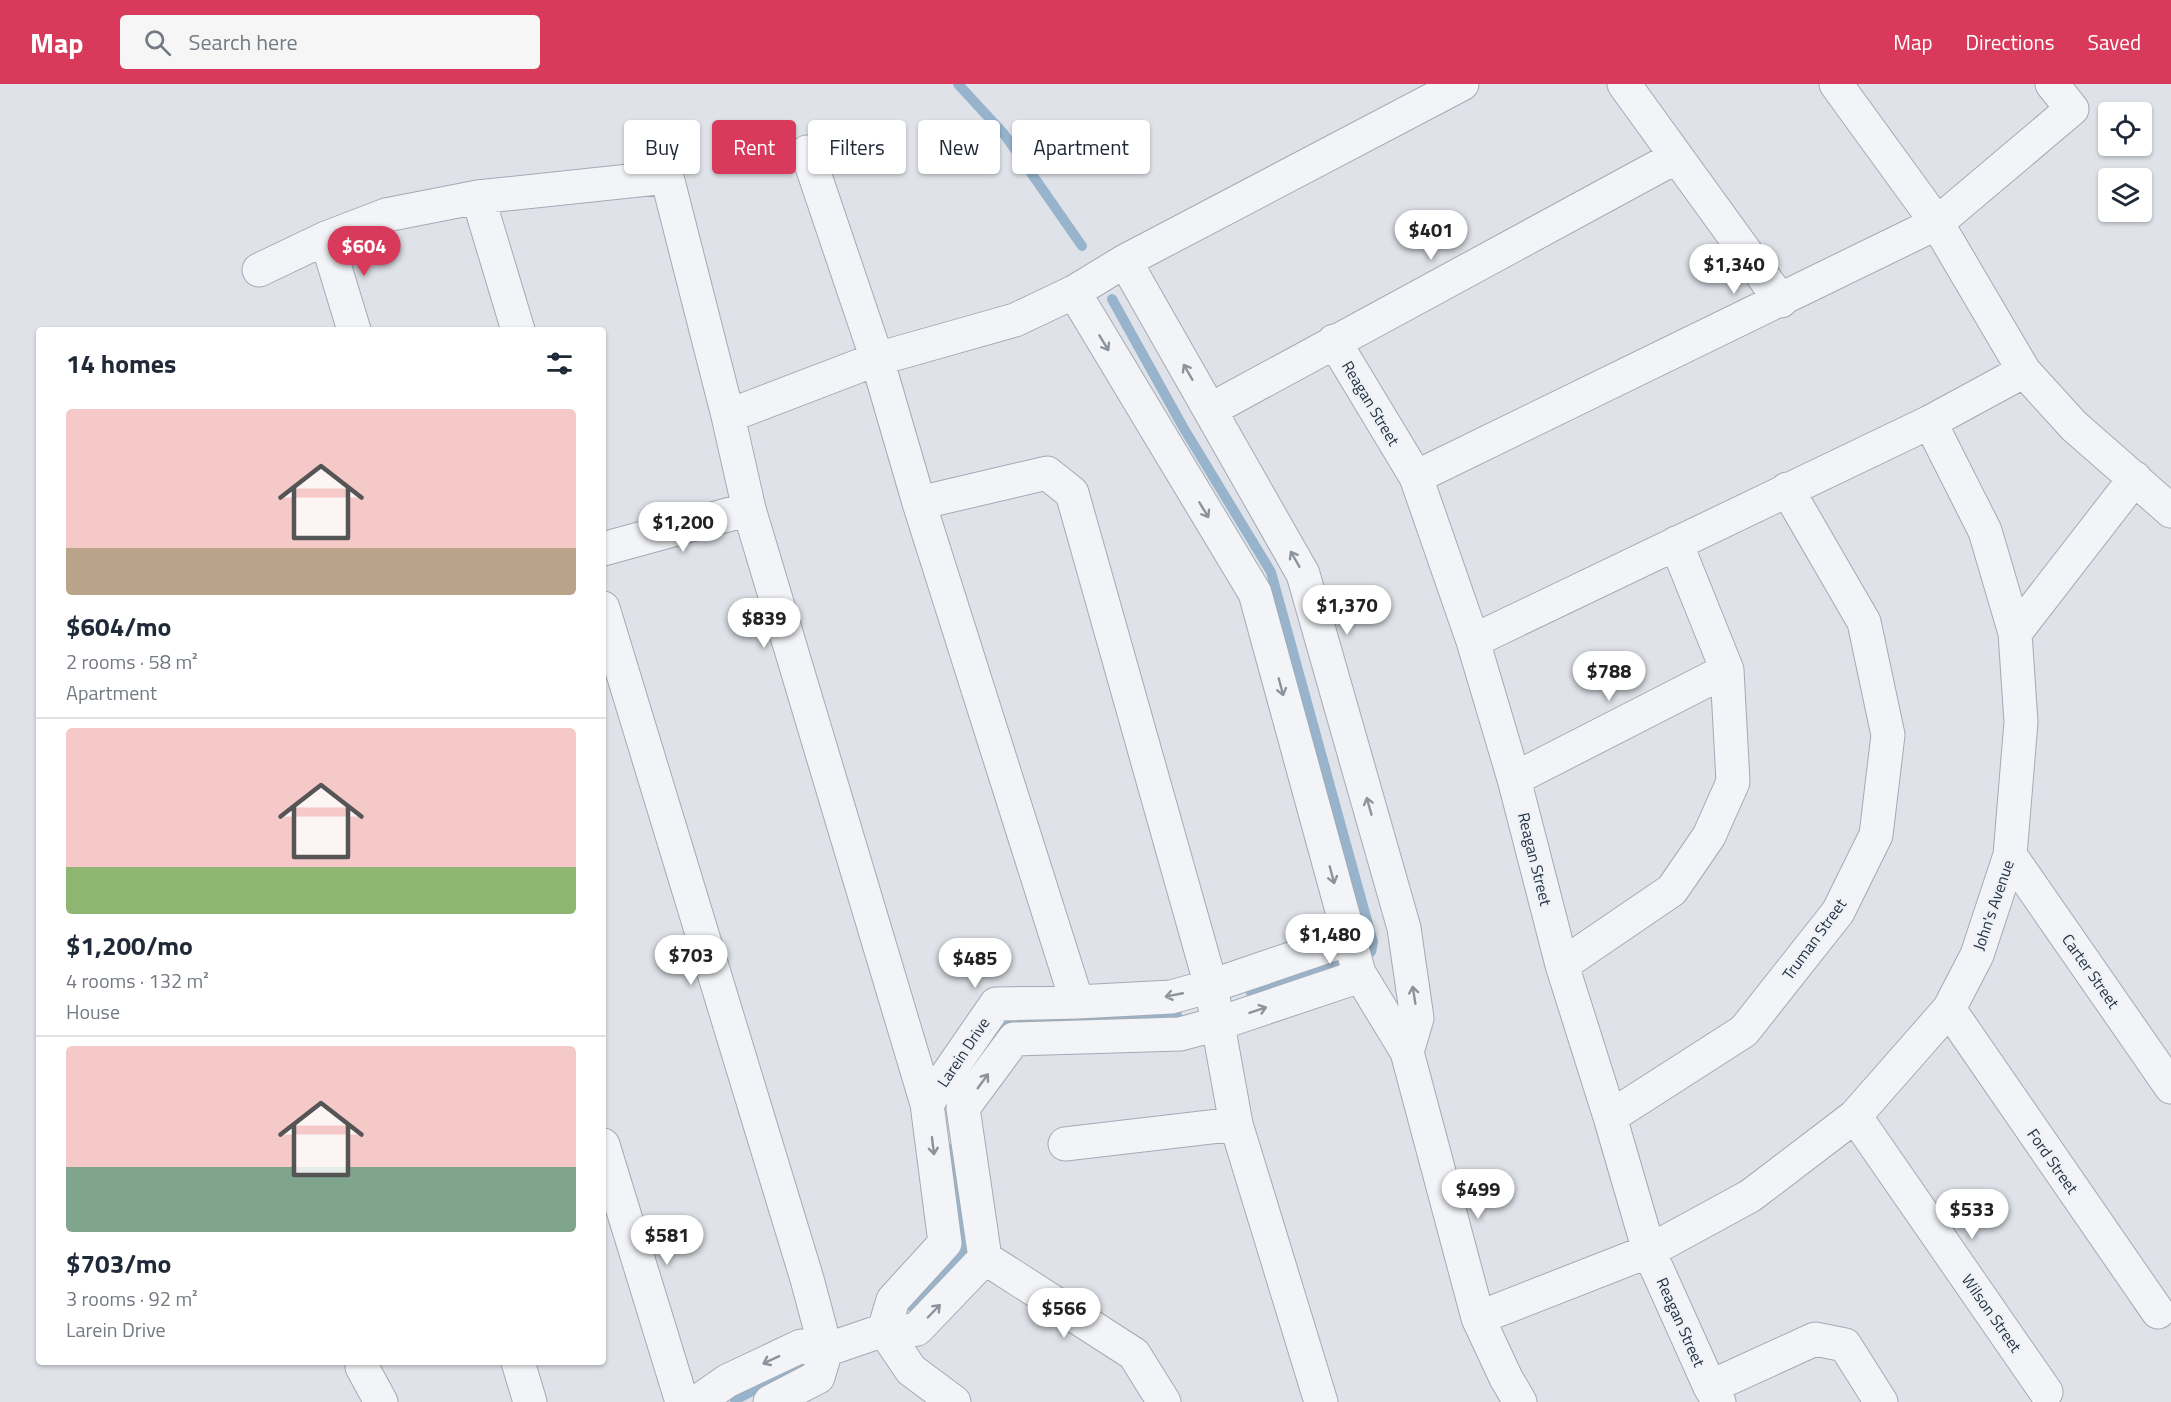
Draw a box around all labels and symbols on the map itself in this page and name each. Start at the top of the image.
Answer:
pin: $401 [1395,210,1467,261]
pin: $604 [328,226,400,277]
pin: $1,340 [1685,244,1783,295]
one-way arrow [1099,333,1110,351]
street label: Reagan Street [1336,356,1406,450]
one-way arrow [1182,363,1194,380]
one-way arrow [1199,501,1211,518]
pin: $1,200 [634,502,732,553]
one-way arrow [1289,551,1301,568]
pin: $1,370 [1298,585,1396,636]
pin: $839 [728,598,800,649]
pin: $788 [1573,651,1645,702]
one-way arrow [1275,677,1287,696]
one-way arrow [1363,797,1374,816]
street label: Reagan Street [1512,810,1558,909]
street label: John's Avenue [1966,857,2020,953]
one-way arrow [1327,865,1338,884]
street label: Truman Street [1776,893,1852,985]
pin: $1,480 [1281,914,1379,965]
street label: Carter Street [2056,929,2126,1014]
pin: $703 [655,935,727,986]
pin: $485 [939,938,1011,989]
one-way arrow [1408,986,1419,1006]
one-way arrow [1164,990,1184,1001]
one-way arrow [1248,1004,1267,1015]
street label: Larein Drive [931,1012,995,1092]
one-way arrow [977,1074,989,1090]
street label: Ford Street [2022,1123,2085,1199]
one-way arrow [927,1136,938,1155]
pin: $499 [1442,1169,1514,1220]
pin: $533 [1936,1189,2008,1240]
pin: $581 [631,1215,703,1266]
street label: Wilson Street [1956,1269,2028,1357]
street label: Reagan Street [1651,1274,1712,1371]
pin: $566 [1028,1288,1100,1339]
one-way arrow [927,1303,941,1318]
one-way arrow [763,1355,781,1367]

